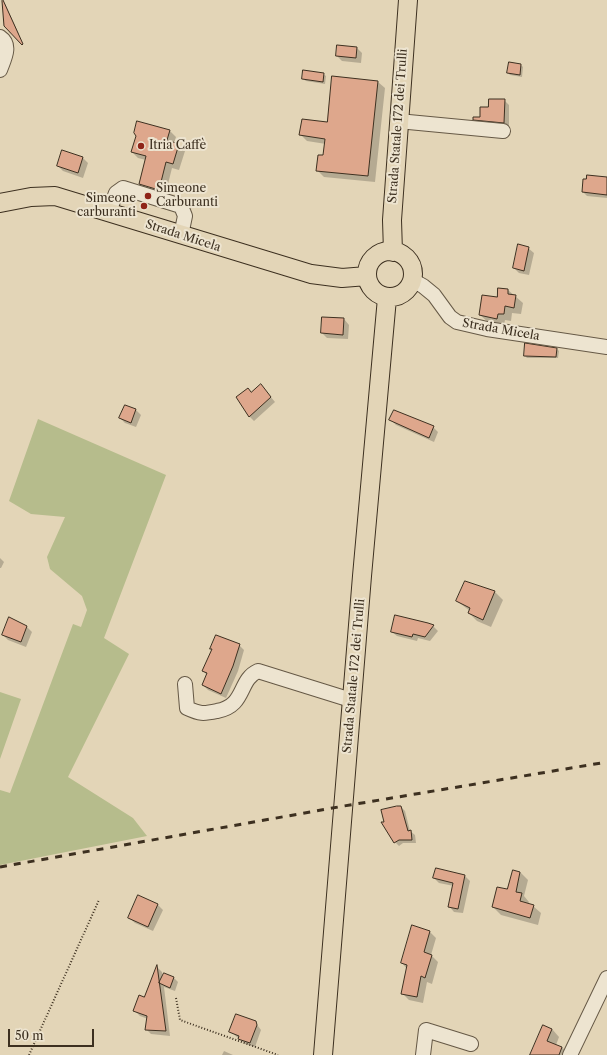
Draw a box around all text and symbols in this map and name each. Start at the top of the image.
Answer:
street label: Strada Statale 172 dei Trulli [385,48,411,204]
place label: Itria Caffè [149,139,206,153]
marker: Itria Caffè [136,141,146,151]
place label: Simeone Carburanti [156,182,218,210]
marker: Simeone Carburanti [143,191,153,201]
place label: Simeone carburanti [77,192,136,220]
marker: Simeone carburanti [139,201,149,211]
street label: Strada Micela [144,217,222,255]
street label: Strada Micela [461,316,541,344]
street label: Strada Statale 172 dei Trulli [340,598,368,754]
scale bar [10,1021,96,1047]
text: 50 m [15,1028,44,1043]

